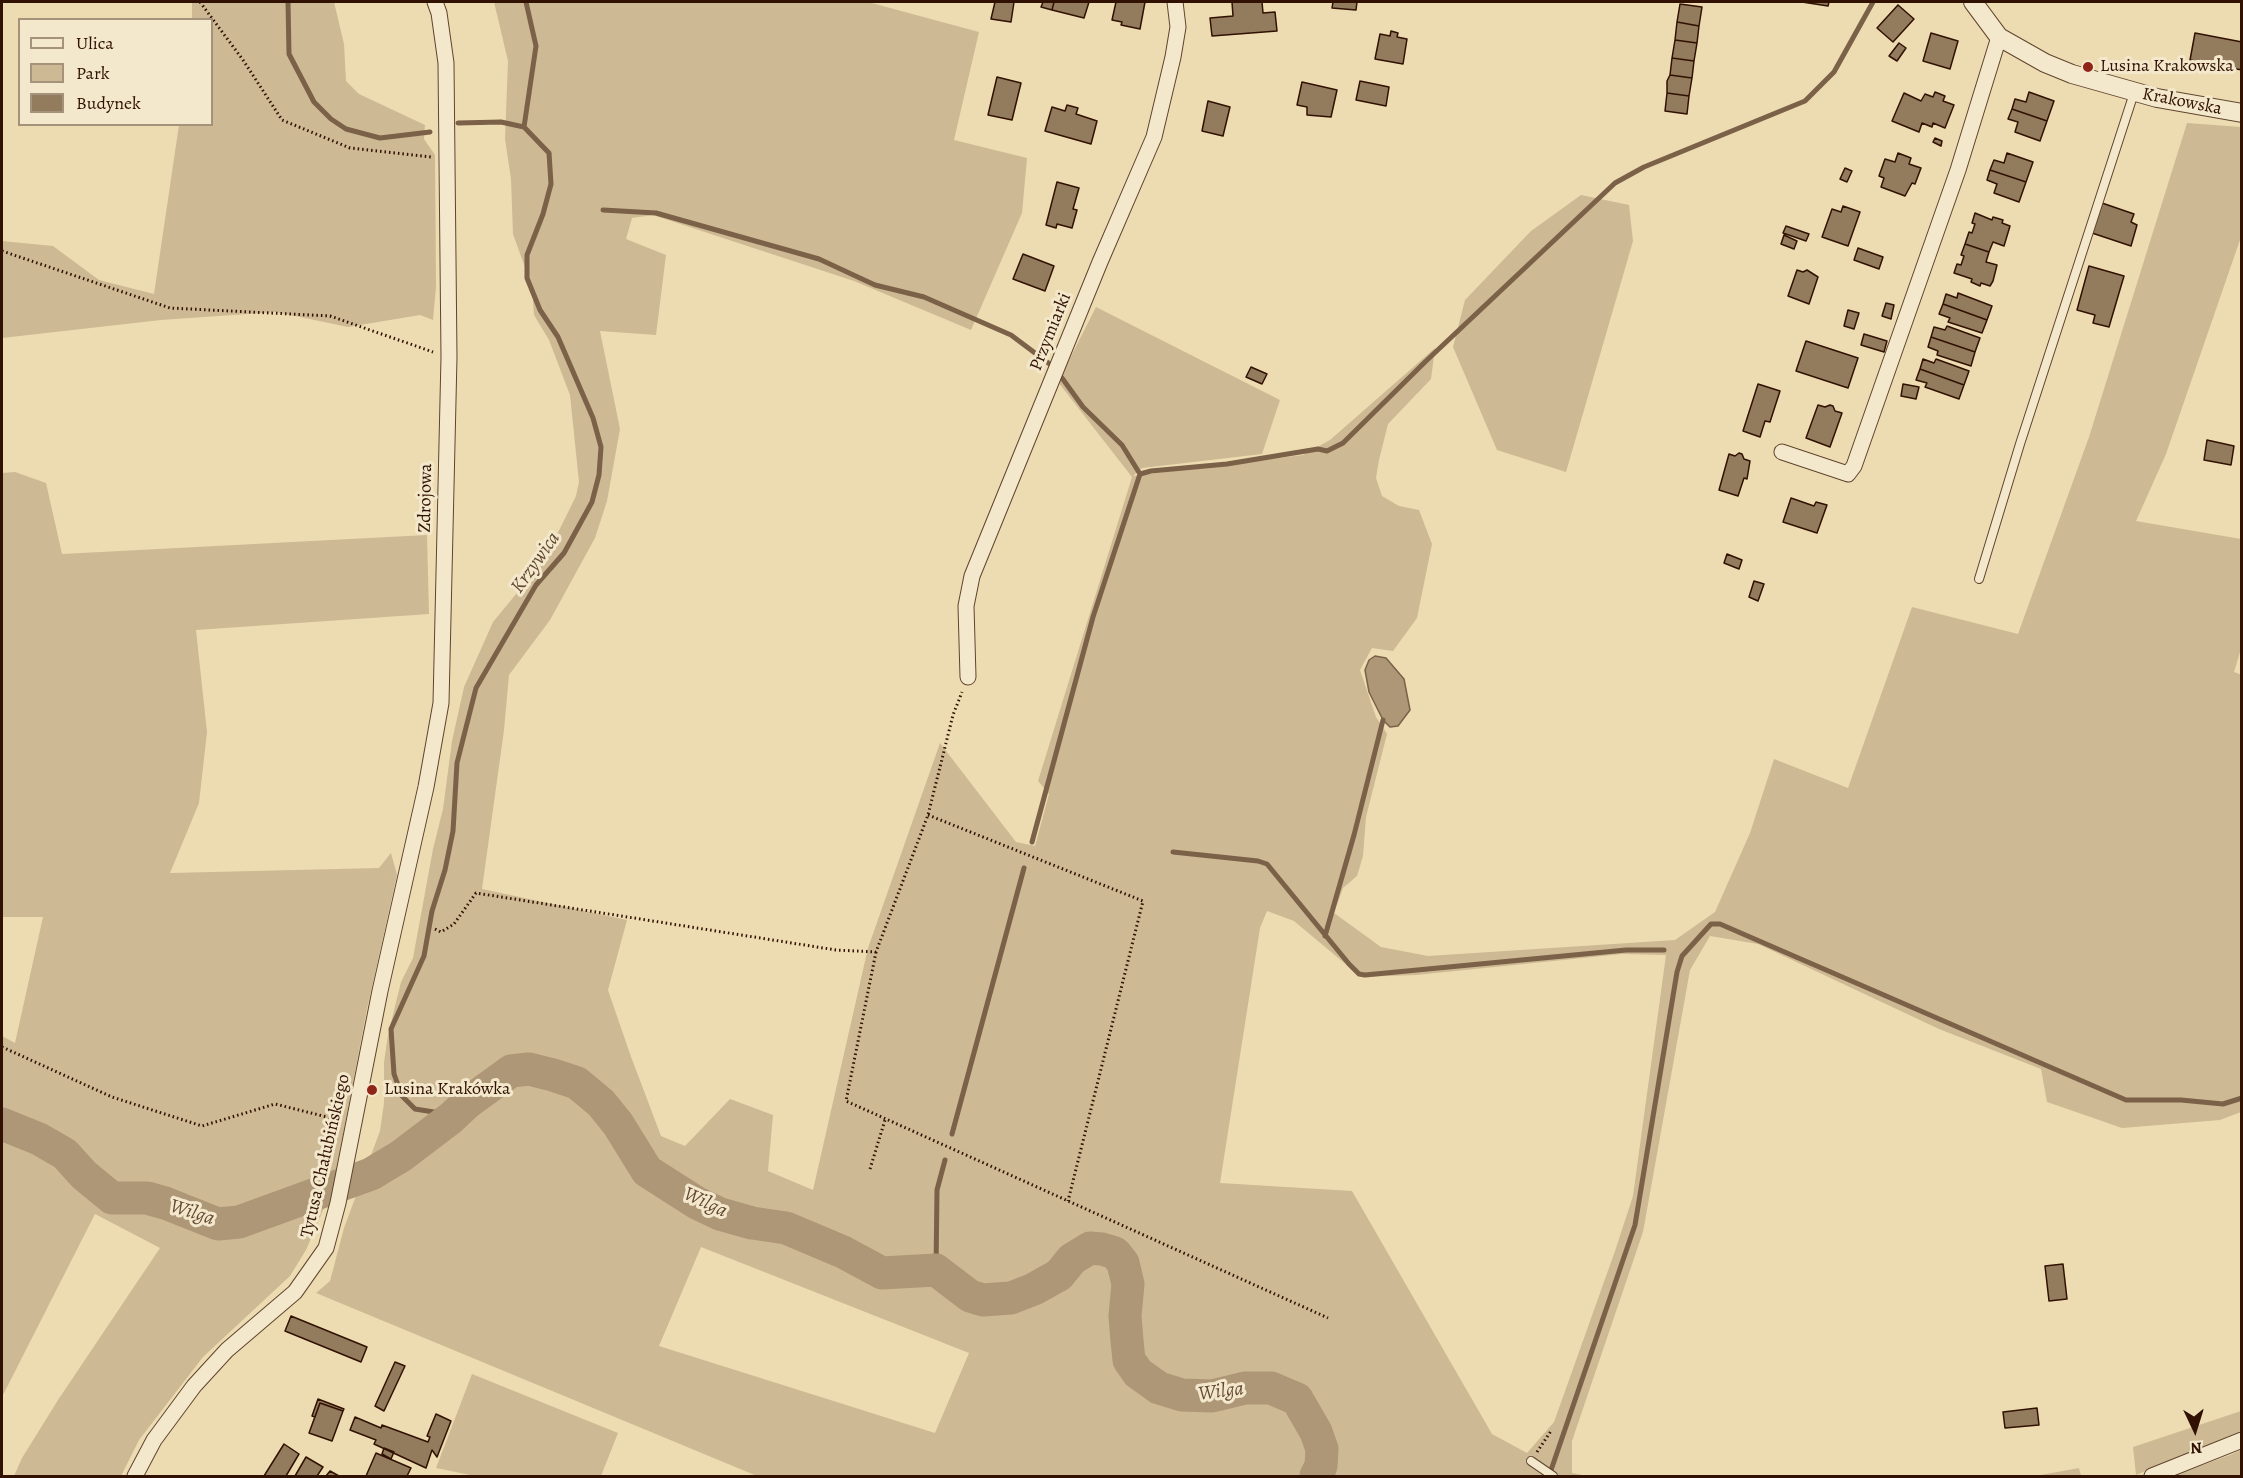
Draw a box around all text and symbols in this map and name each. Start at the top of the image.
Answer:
legend [18,18,213,126]
text: Ulica [76,31,114,55]
place label: Lusina Krakowska [2100,56,2234,78]
marker: Lusina Krakowska [2081,60,2095,74]
text: Park [76,61,110,85]
street label: Krakowska [2140,84,2224,120]
text: Budynek [76,91,141,115]
street label: Przymiarki [1026,290,1076,374]
street label: Zdrojowa [415,463,437,533]
water label: Krzywica [506,528,566,598]
street label: Tytusa Chałubińskiego [297,1072,355,1240]
place label: Lusina Krakówka [384,1079,510,1101]
marker: Lusina Krakówka [365,1083,379,1097]
water label: Wilga [679,1183,731,1223]
water label: Wilga [167,1195,217,1231]
water label: Wilga [1197,1377,1245,1407]
north arrow [2165,1400,2225,1460]
text: N [2190,1437,2203,1459]

